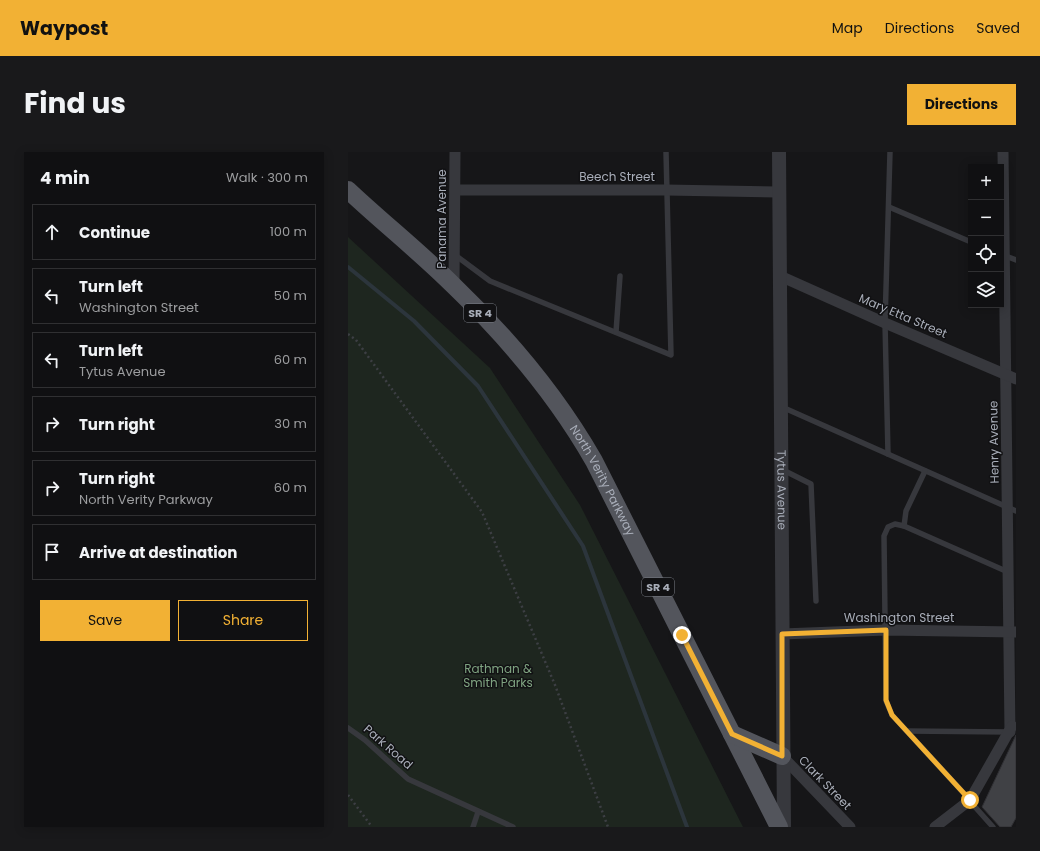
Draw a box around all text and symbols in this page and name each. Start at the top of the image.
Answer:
text: Waypost [20,15,108,42]
text: Map [832,18,863,38]
text: Directions [885,18,954,38]
text: Saved [976,18,1020,38]
text: Find us [24,84,126,123]
button: Directions [907,84,1016,125]
map controls [968,164,1004,308]
button: + [968,164,1004,200]
text: 4 min [40,166,90,190]
text: Walk · 300 m [226,168,308,187]
street label: Beech Street [579,168,655,185]
street label: Panama Avenue [433,169,450,269]
button: − [968,200,1004,236]
icon: ahead [41,221,63,243]
text: Continue [79,222,150,243]
text: 100 m [270,222,307,241]
button: locate [968,236,1004,272]
button: layers [968,272,1004,308]
text: Turn left [79,276,143,297]
icon: left [41,285,63,307]
text: 50 m [274,286,307,305]
street label: Mary Etta Street [857,289,950,342]
text: Washington Street [79,298,199,317]
road number: SR 4 [464,304,496,322]
text: Turn left [79,340,143,361]
icon: left [41,349,63,371]
text: 60 m [274,350,307,369]
text: Tytus Avenue [79,362,165,381]
street label: Henry Avenue [984,400,1003,484]
icon: right [41,413,63,435]
text: Turn right [79,414,155,435]
text: 30 m [274,414,307,433]
street label: North Verity Parkway [566,421,640,539]
street label: Tytus Avenue [773,450,791,530]
text: Turn right [79,468,155,489]
icon: right [41,477,63,499]
text: 60 m [274,478,307,497]
text: North Verity Parkway [79,490,213,509]
icon: arrive [41,541,63,563]
text: Arrive at destination [79,542,237,563]
road number: SR 4 [642,578,674,596]
button: Save [40,600,170,641]
button: Share [178,600,308,641]
street label: Washington Street [844,609,954,626]
route end [673,626,691,644]
park label: Rathman & Smith Parks [463,660,533,691]
street label: Park Road [360,720,417,773]
street label: Clark Street [795,752,856,813]
route start [961,791,979,809]

